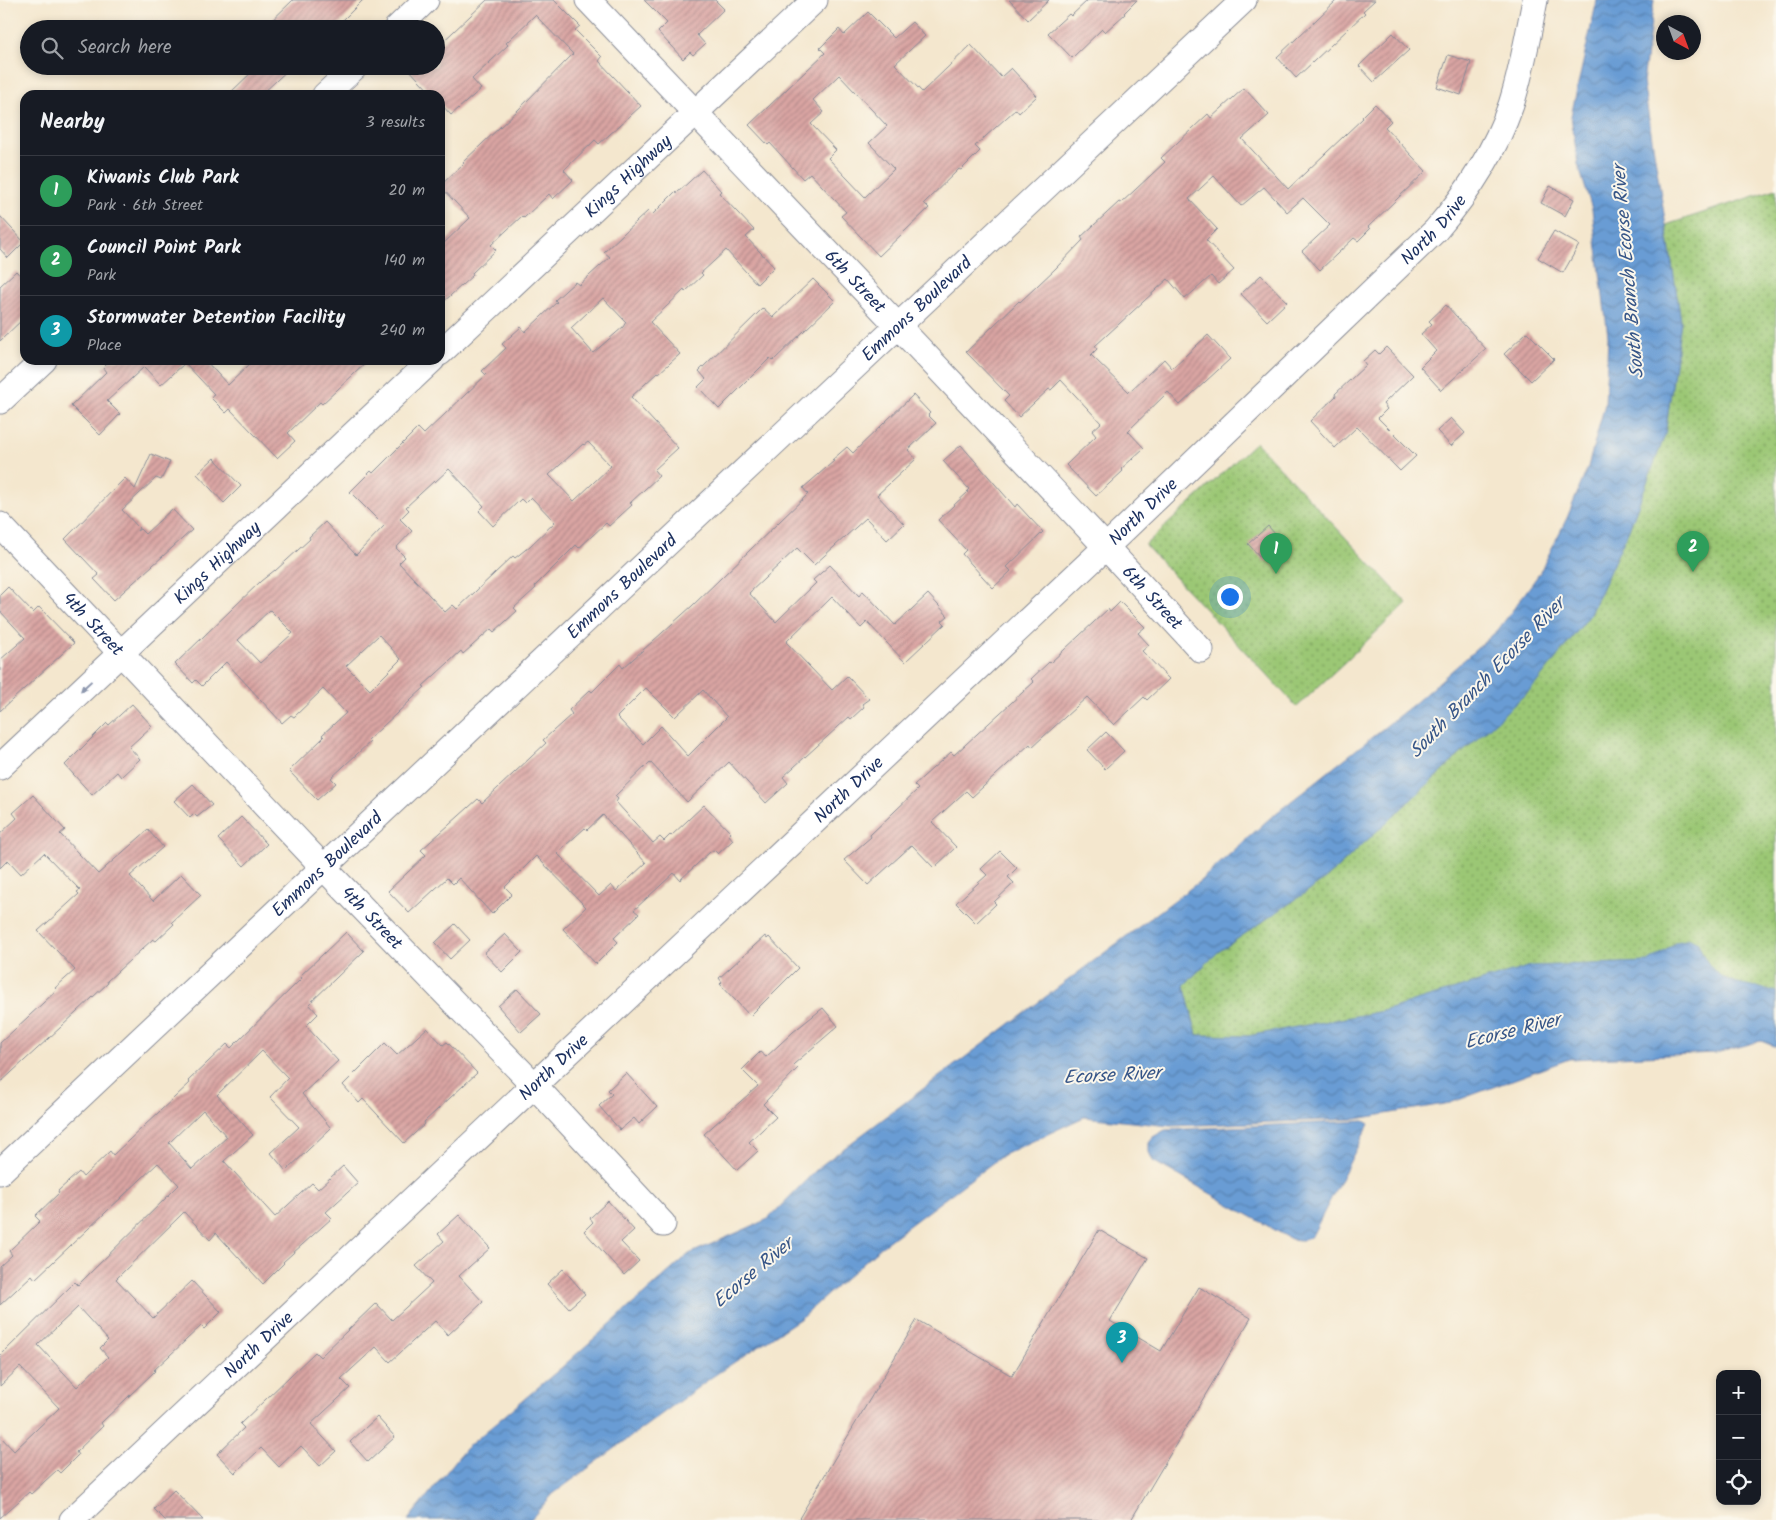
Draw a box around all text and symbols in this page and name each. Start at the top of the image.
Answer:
north arrow [1656,15,1701,60]
search box [20,20,445,75]
text: Search here [78,33,172,63]
icon: search [38,34,66,62]
text: Nearby [40,106,105,139]
text: 3 results [366,110,425,135]
street label: Kings Highway [578,128,680,226]
water label: South Branch Ecorse River [1604,160,1653,380]
text: Kiwanis Club Park [87,163,239,193]
text: 1 [54,178,58,203]
text: 20 m [389,178,425,203]
street label: North Drive [1394,189,1475,273]
text: Park · 6th Street [87,193,203,218]
text: Council Point Park [87,233,241,263]
street label: 6th Street [816,243,893,322]
text: 2 [51,248,61,273]
text: 140 m [384,248,425,273]
street label: Emmons Boulevard [855,249,980,370]
text: Park [87,263,116,288]
text: Stormwater Detention Facility [87,303,345,333]
text: 3 [52,318,60,343]
text: 240 m [380,318,425,343]
text: Place [87,333,121,358]
street label: North Drive [1102,472,1186,553]
street label: Kings Highway [167,515,269,613]
street label: Emmons Boulevard [560,527,686,647]
pin: 2 [1677,531,1709,572]
pin: 1 [1260,533,1292,574]
street label: 6th Street [1114,559,1190,638]
your location [1217,584,1243,610]
street label: 4th Street [54,586,131,664]
water label: South Branch Ecorse River [1402,588,1575,766]
one-way arrow [80,680,92,692]
street label: North Drive [807,750,891,831]
street label: Emmons Boulevard [266,805,391,925]
street label: 4th Street [333,880,410,958]
water label: Ecorse River [1462,1005,1567,1058]
street label: North Drive [513,1027,596,1109]
water label: Ecorse River [1063,1058,1165,1094]
water label: Ecorse River [706,1228,803,1316]
street label: North Drive [218,1305,301,1386]
pin: 3 [1106,1322,1138,1363]
map controls [1716,1370,1761,1505]
button: + [1716,1370,1761,1415]
button: − [1716,1415,1761,1460]
button: locate [1716,1460,1761,1505]

